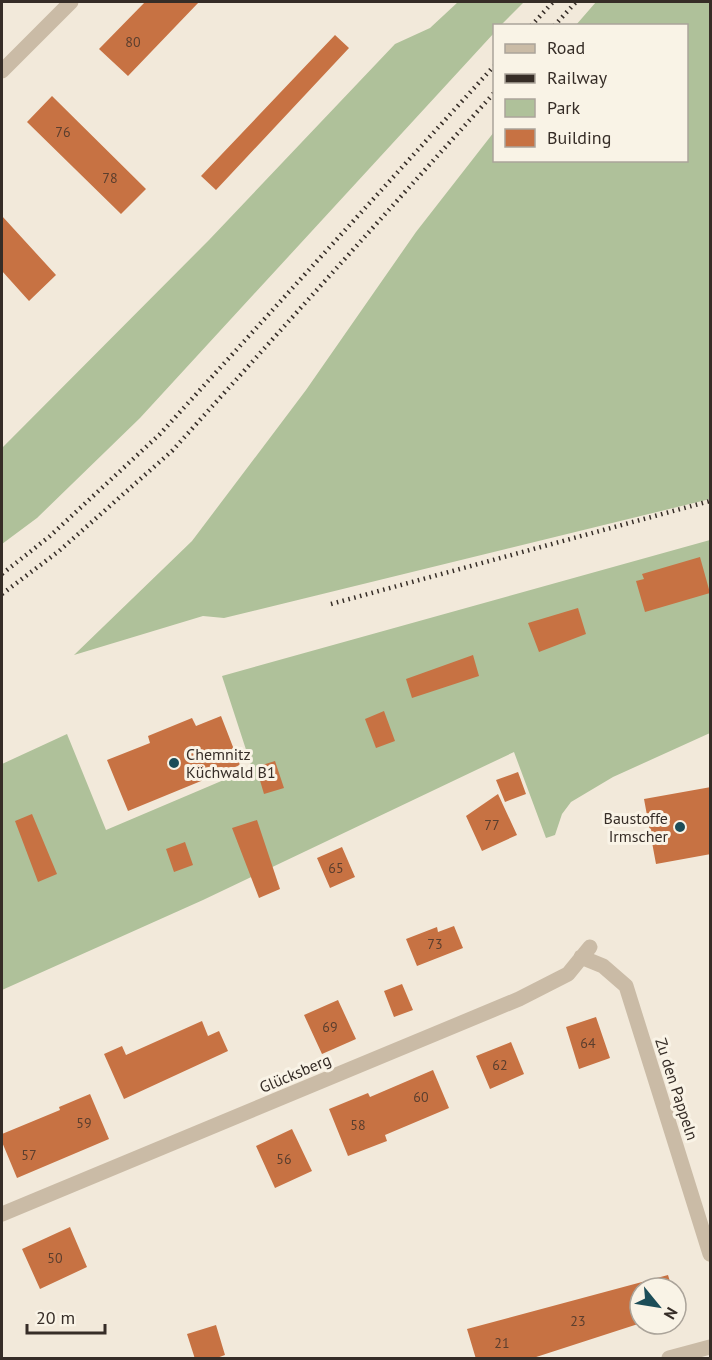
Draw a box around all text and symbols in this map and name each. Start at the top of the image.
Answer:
legend [493,24,688,162]
house number: 80 [125,33,141,51]
text: Road [547,36,585,59]
text: Railway [547,66,608,89]
text: Park [547,96,580,119]
house number: 76 [55,123,71,141]
text: Building [547,126,611,149]
house number: 78 [102,169,118,187]
place label: Chemnitz Küchwald B1 [186,744,276,782]
marker: Chemnitz Küchwald B1 [167,756,181,770]
place label: Baustoffe Irmscher [604,808,669,846]
house number: 77 [484,816,500,834]
marker: Baustoffe Irmscher [673,820,687,834]
house number: 65 [328,859,344,877]
house number: 73 [427,935,443,953]
house number: 69 [322,1018,338,1036]
house number: 64 [580,1034,596,1052]
street label: Zu den Pappeln [651,1035,703,1143]
street label: Glücksberg [256,1049,334,1097]
house number: 62 [492,1056,508,1074]
house number: 60 [413,1088,429,1106]
house number: 59 [76,1114,92,1132]
house number: 58 [350,1116,366,1134]
house number: 57 [21,1146,37,1164]
house number: 56 [276,1150,292,1168]
house number: 50 [47,1249,63,1267]
north arrow [628,1276,688,1336]
scale bar [27,1297,105,1335]
text: N [660,1304,682,1323]
text: 20 m [36,1306,75,1329]
house number: 23 [570,1312,586,1330]
house number: 21 [494,1334,510,1352]

